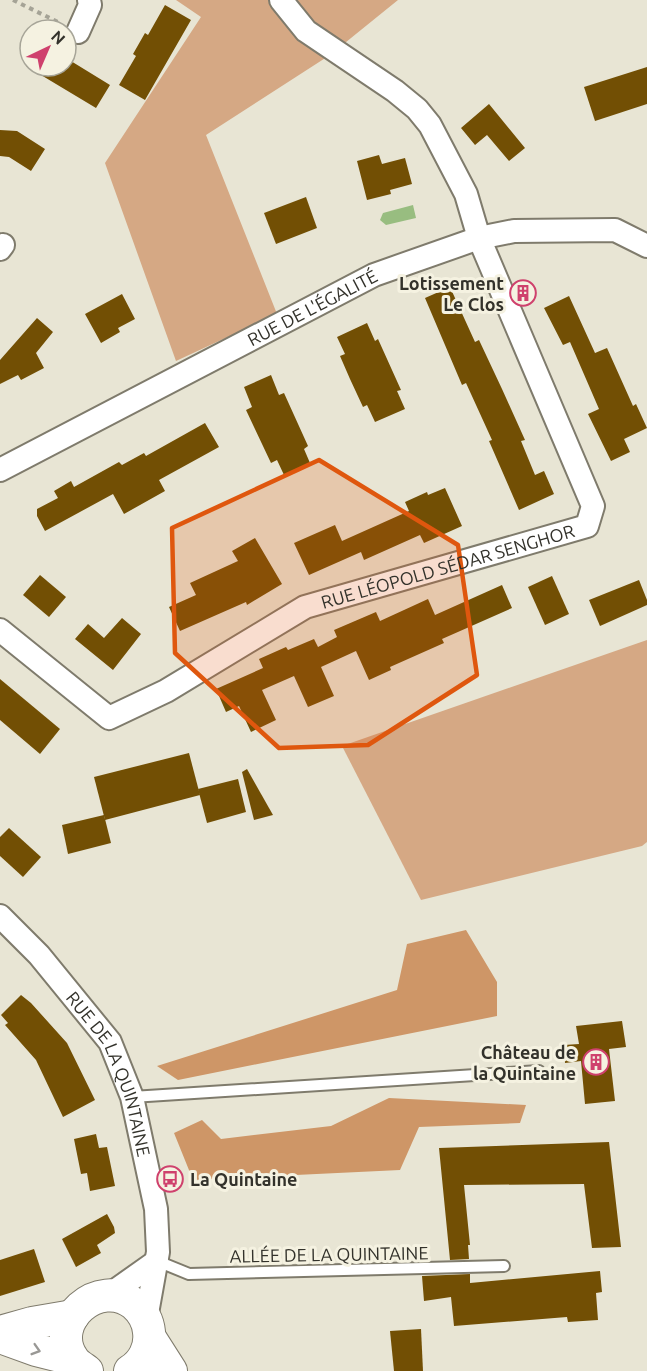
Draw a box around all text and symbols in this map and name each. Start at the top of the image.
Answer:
north arrow [18,18,78,78]
text: N [48,27,69,48]
street label: RUE DE L'ÉGALITÉ [244,264,380,349]
place label: Lotissement Le Clos [399,273,504,314]
building icon: Lotissement Le Clos [508,278,538,308]
street label: RUE LÉOPOLD SÉDAR SENGHOR [319,520,577,612]
street label: RUE DE LA QUINTAINE [63,987,154,1158]
place label: Château de la Quintaine [473,1042,576,1083]
building icon: Château de la Quintaine [581,1047,611,1077]
bus stop icon: La Quintaine [155,1164,185,1194]
place label: La Quintaine [190,1169,298,1189]
street label: ALLÉE DE LA QUINTAINE [229,1241,429,1267]
one-way arrow [30,1343,41,1355]

